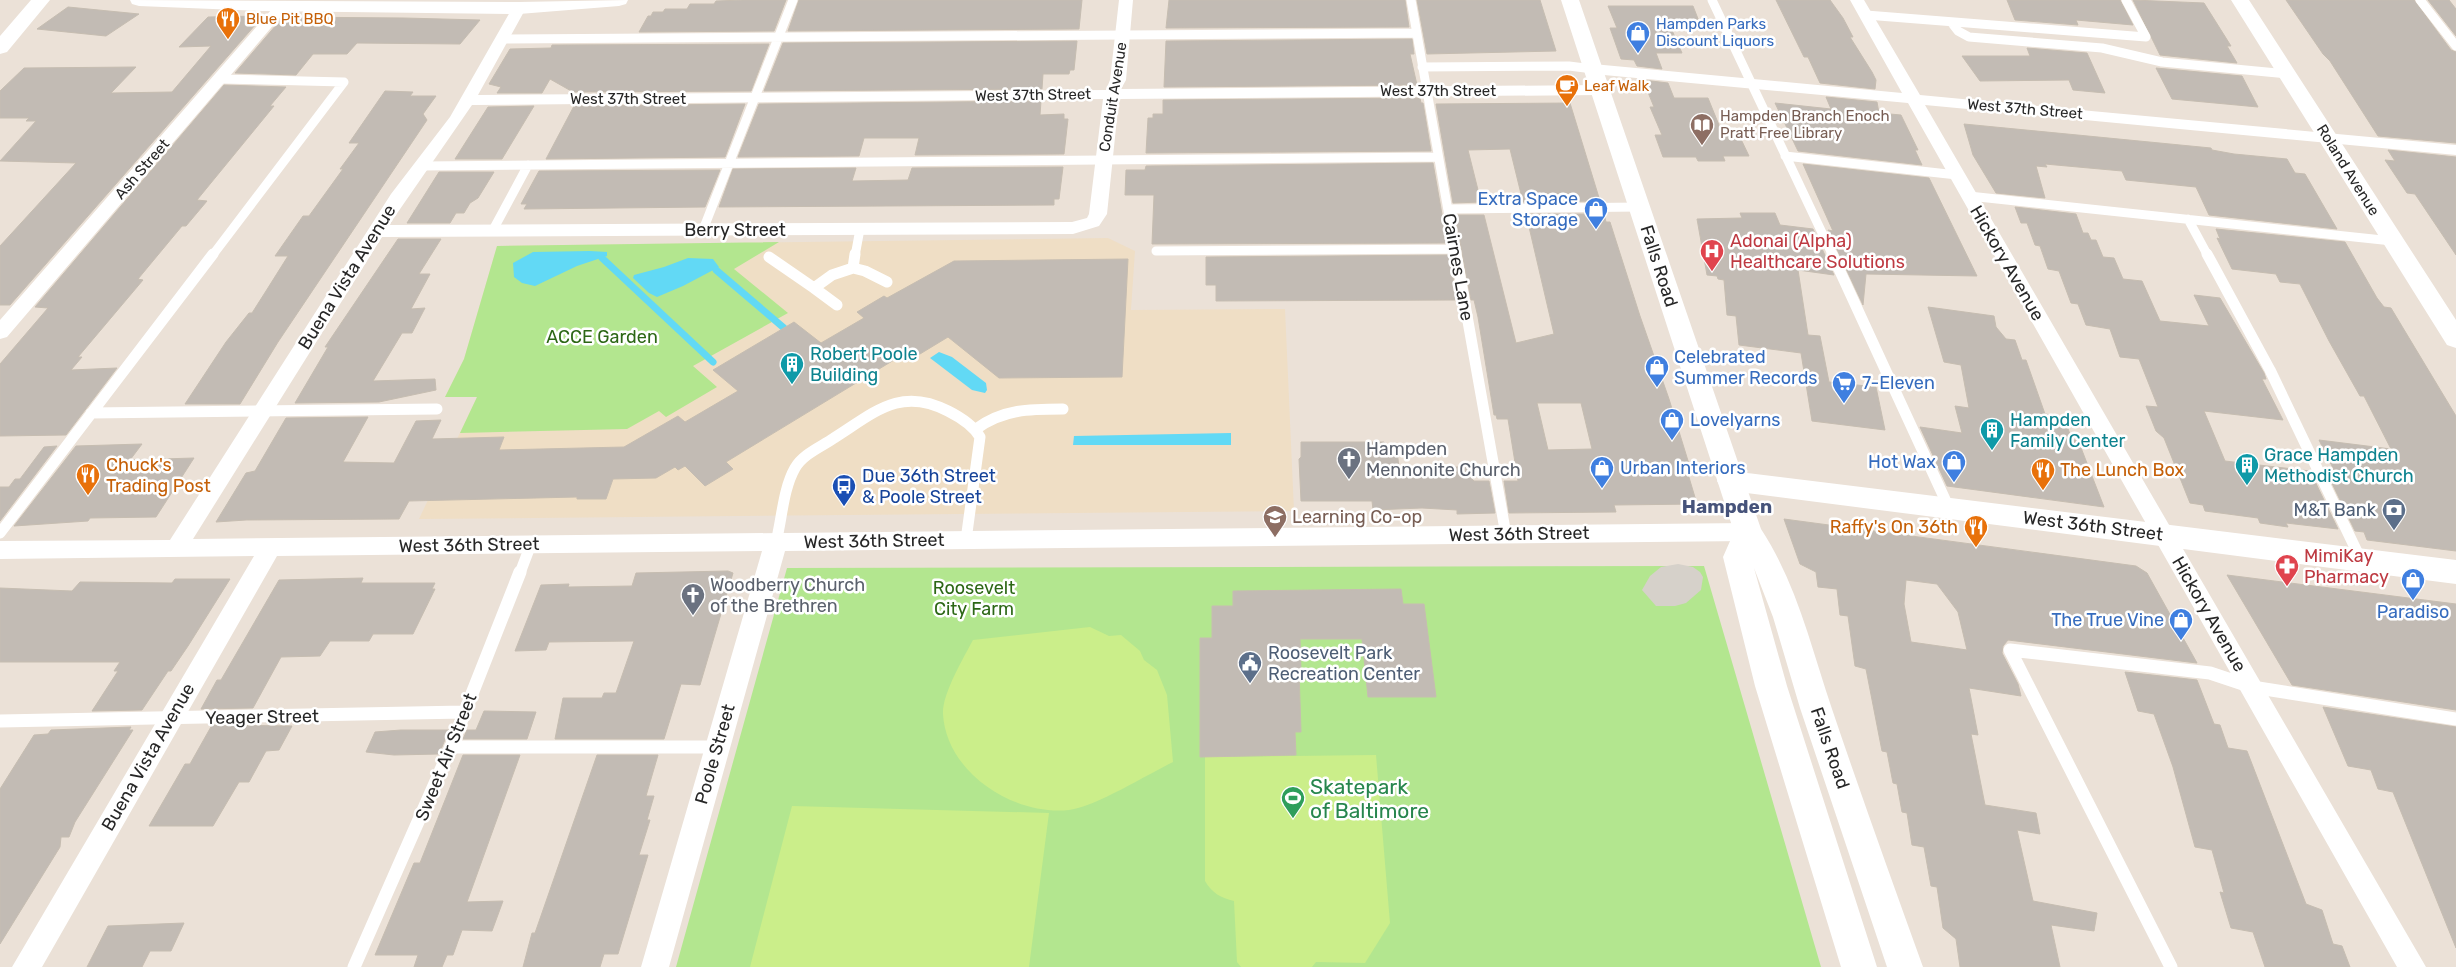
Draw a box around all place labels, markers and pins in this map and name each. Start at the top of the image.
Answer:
restaurant icon: Blue Pit BBQ [215,6,241,40]
place label: Blue Pit BBQ [246,10,334,28]
place label: Hampden Parks Discount Liquors [1656,15,1774,50]
shop icon: Hampden Parks Discount Liquors [1625,20,1651,54]
cafe icon: Leaf Walk [1554,73,1580,107]
place label: Leaf Walk [1584,77,1649,95]
place label: Hampden Branch Enoch Pratt Free Library [1720,107,1890,142]
library icon: Hampden Branch Enoch Pratt Free Library [1689,112,1715,146]
place label: Extra Space Storage [1477,188,1578,231]
shop icon: Extra Space Storage [1583,196,1609,230]
place label: Adonai (Alpha) Healthcare Solutions [1730,230,1905,273]
hospital icon: Adonai (Alpha) Healthcare Solutions [1699,238,1725,272]
place label: Robert Poole Building [810,343,918,386]
place label: Celebrated Summer Records [1674,346,1818,389]
building icon: Robert Poole Building [779,351,805,385]
shop icon: Celebrated Summer Records [1644,354,1670,388]
supermarket icon: 7-Eleven [1831,370,1857,404]
place label: 7-Eleven [1862,372,1935,394]
shop icon: Lovelyarns [1659,407,1685,441]
place label: Lovelyarns [1690,409,1781,431]
place label: Hampden Family Center [2010,409,2125,452]
building icon: Hampden Family Center [1979,417,2005,451]
place label: Hampden Mennonite Church [1366,438,1521,481]
place label: Grace Hampden Methodist Church [2264,444,2414,487]
church icon: Hampden Mennonite Church [1336,446,1362,480]
shop icon: Hot Wax [1941,449,1967,483]
place label: Hot Wax [1868,451,1936,473]
building icon: Grace Hampden Methodist Church [2234,452,2260,486]
place label: Chuck's Trading Post [106,454,211,497]
shop icon: Urban Interiors [1589,455,1615,489]
place label: Urban Interiors [1620,457,1746,479]
restaurant icon: The Lunch Box [2030,457,2056,491]
place label: The Lunch Box [2060,459,2185,481]
restaurant icon: Chuck's Trading Post [75,462,101,496]
place label: Due 36th Street & Poole Street [862,465,996,508]
bus stop icon: Due 36th Street & Poole Street [831,473,857,507]
bank icon: M&T Bank [2381,497,2407,531]
place label: M&T Bank [2294,499,2377,521]
school or university icon: Learning Co-op [1262,504,1288,538]
place label: Learning Co-op [1292,506,1422,528]
restaurant icon: Raffy's On 36th [1963,514,1989,548]
place label: Raffy's On 36th [1830,516,1958,538]
place label: MimiKay Pharmacy [2304,545,2389,588]
pharmacy icon: MimiKay Pharmacy [2274,553,2300,587]
shop icon: Paradiso [2400,567,2426,601]
place label: Woodberry Church of the Brethren [710,574,865,617]
church icon: Woodberry Church of the Brethren [680,582,706,616]
place label: Paradiso [2377,601,2449,623]
shop icon: The True Vine [2168,607,2194,641]
place label: The True Vine [2051,609,2164,631]
place label: Roosevelt Park Recreation Center [1268,642,1420,685]
public building icon: Roosevelt Park Recreation Center [1237,650,1263,684]
place label: Skatepark of Baltimore [1310,774,1429,823]
sports icon: Skatepark of Baltimore [1280,785,1306,819]

